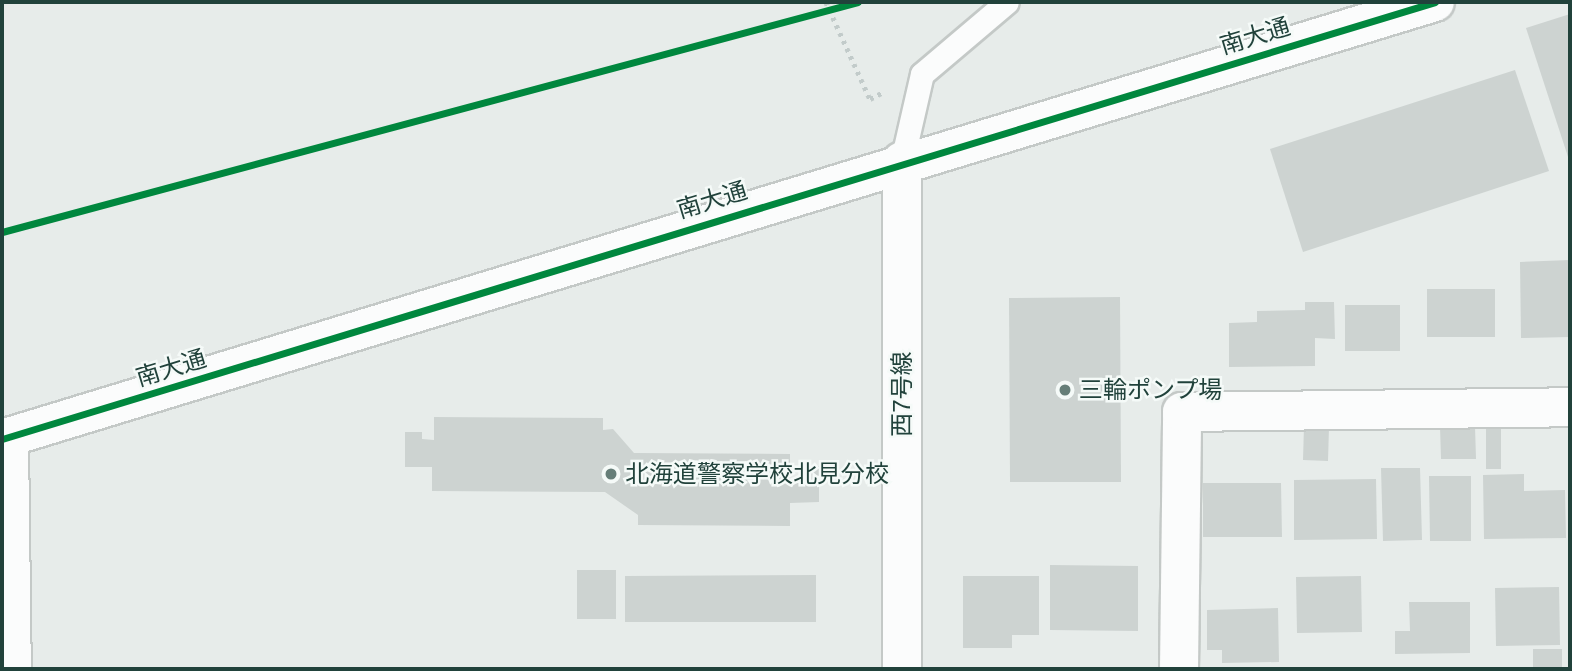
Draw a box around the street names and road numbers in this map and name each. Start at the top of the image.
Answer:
street label: 南大通 [1216,12,1294,60]
street label: 南大通 [673,176,751,224]
street label: 南大通 [132,344,210,392]
street label: 西7号線 [888,351,916,437]

